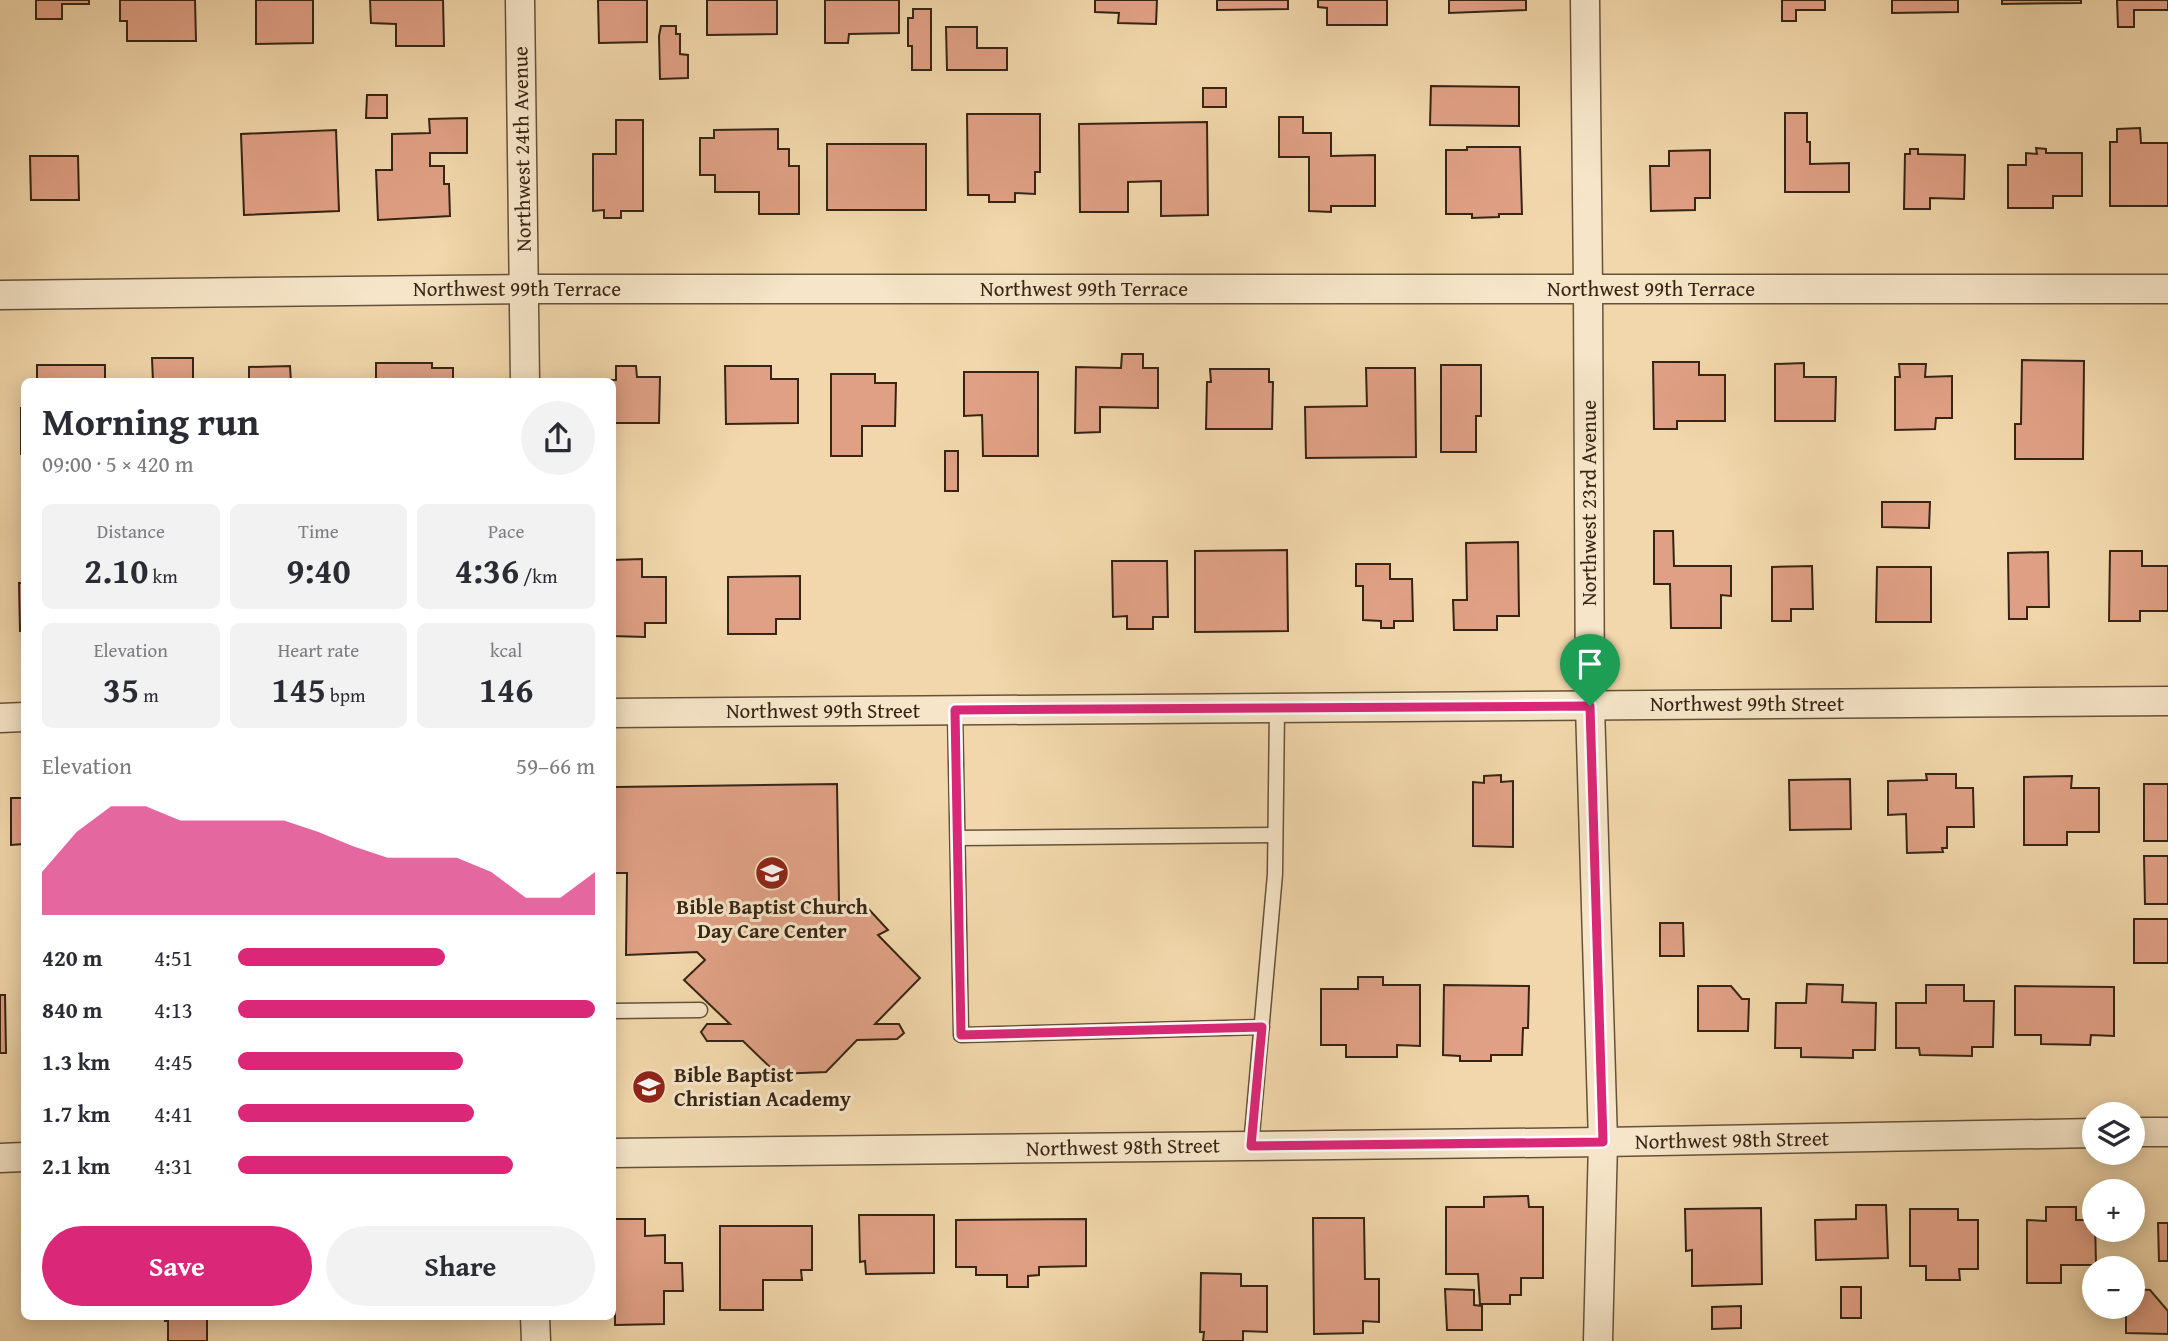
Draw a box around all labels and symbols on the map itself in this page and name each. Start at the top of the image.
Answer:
street label: Northwest 24th Avenue [504,46,539,252]
street label: Northwest 99th Terrace [413,273,621,304]
street label: Northwest 99th Terrace [980,273,1188,304]
street label: Northwest 99th Terrace [1547,273,1755,304]
street label: Northwest 23rd Avenue [1573,400,1604,606]
pin [1560,634,1620,706]
street label: Northwest 99th Street [1650,688,1845,719]
street label: Northwest 99th Street [726,695,921,726]
school or university icon: Bible Baptist Church Day Care Center [753,854,791,892]
place label: Bible Baptist Church Day Care Center [676,891,868,946]
place label: Bible Baptist Christian Academy [674,1059,851,1114]
school or university icon: Bible Baptist Christian Academy [630,1068,668,1106]
street label: Northwest 98th Street [1635,1122,1830,1157]
street label: Northwest 98th Street [1026,1129,1221,1164]

